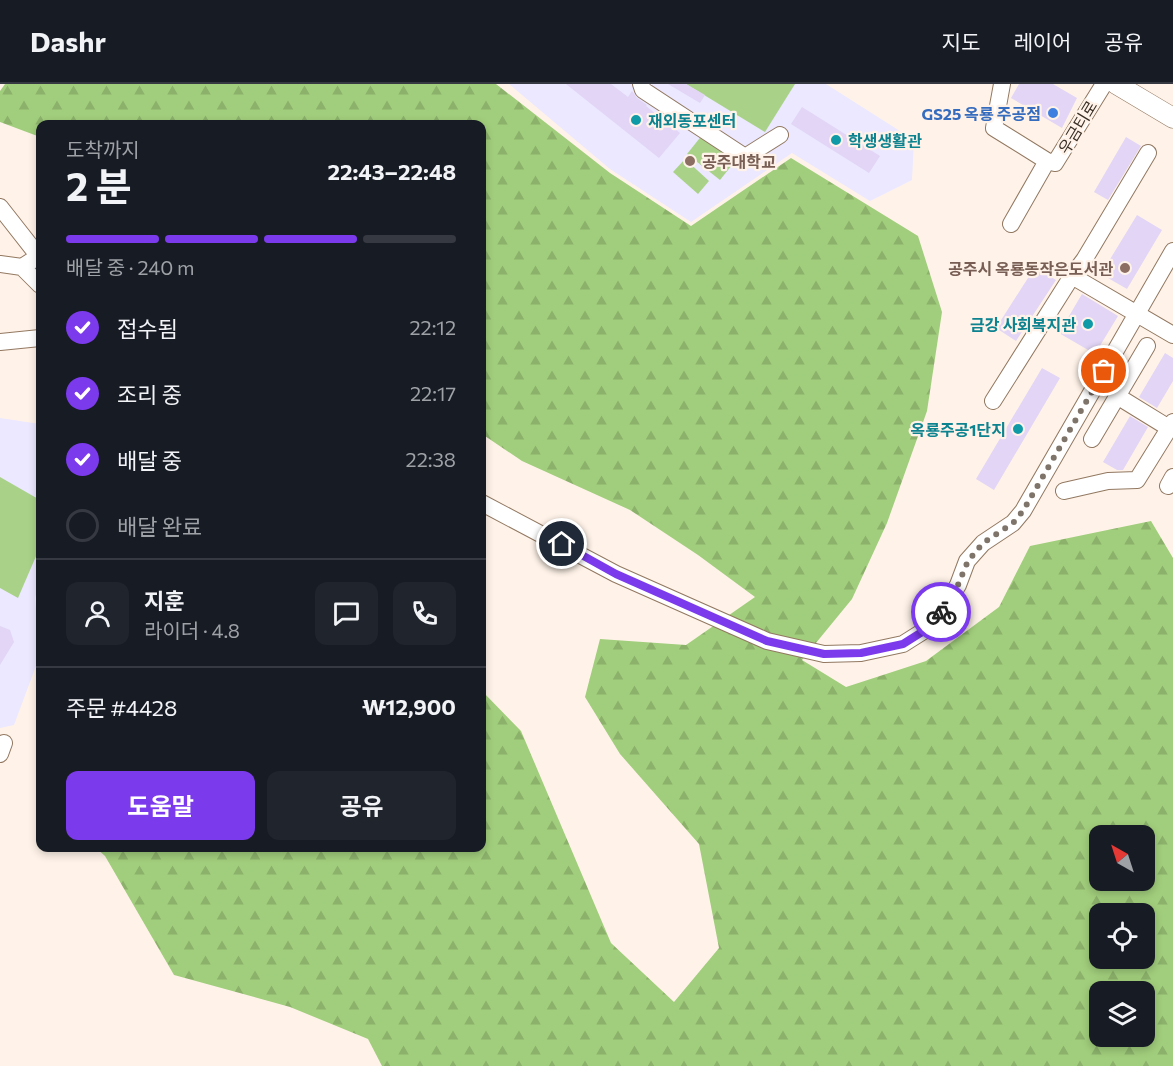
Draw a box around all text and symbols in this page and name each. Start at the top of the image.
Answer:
text: Dashr [30,24,106,58]
text: 지도 [942,29,980,54]
text: 레이어 [1013,29,1071,54]
text: 공유 [1104,29,1143,54]
street label: 우금티로 [1054,97,1100,157]
place label: GS25 옥룡 주공점 [922,104,1041,123]
marker: GS25 옥룡 주공점 [1046,106,1060,120]
place label: 재외동포센터 [648,111,736,130]
marker: 재외동포센터 [629,113,643,127]
place label: 학생생활관 [848,131,922,150]
marker: 학생생활관 [829,133,843,147]
text: 도착까지 [66,137,140,161]
place label: 공주대학교 [702,152,776,171]
marker: 공주대학교 [683,154,697,168]
text: 22:43–22:48 [327,158,456,185]
text: 2 분 [66,161,132,209]
text: 배달 중 · 240 m [66,255,195,279]
place label: 공주시 옥룡동작은도서관 [948,259,1113,278]
marker: 공주시 옥룡동작은도서관 [1118,261,1132,275]
icon: check [66,311,99,344]
text: 접수됨 [117,315,178,342]
text: 22:12 [409,315,456,339]
place label: 금강 사회복지관 [970,315,1076,334]
marker: 금강 사회복지관 [1081,317,1095,331]
pin [1078,345,1129,396]
icon: bag [1087,354,1120,387]
icon: check [66,377,99,410]
text: 조리 중 [117,381,182,408]
text: 22:17 [410,381,456,405]
place label: 옥룡주공1단지 [910,420,1006,439]
marker: 옥룡주공1단지 [1011,422,1025,436]
icon: check [66,443,99,476]
text: 배달 중 [117,447,182,474]
text: 22:38 [406,447,456,471]
text: 배달 완료 [117,513,202,540]
pin [536,518,587,569]
icon: home [545,527,578,560]
button: person [66,582,129,645]
button: chat [315,582,378,645]
button: phone [393,582,456,645]
courier [911,582,971,642]
text: 지훈 [144,587,184,614]
icon: bike [925,596,958,629]
text: 라이더 · 4.8 [144,618,240,642]
text: ₩12,900 [362,693,456,720]
text: 주문 #4428 [66,694,177,721]
button: 도움말 [66,771,255,840]
button: 공유 [267,771,456,840]
north arrow [1089,825,1155,891]
map controls [1089,825,1155,1047]
button: locate [1089,903,1155,969]
button: layers [1089,981,1155,1047]

